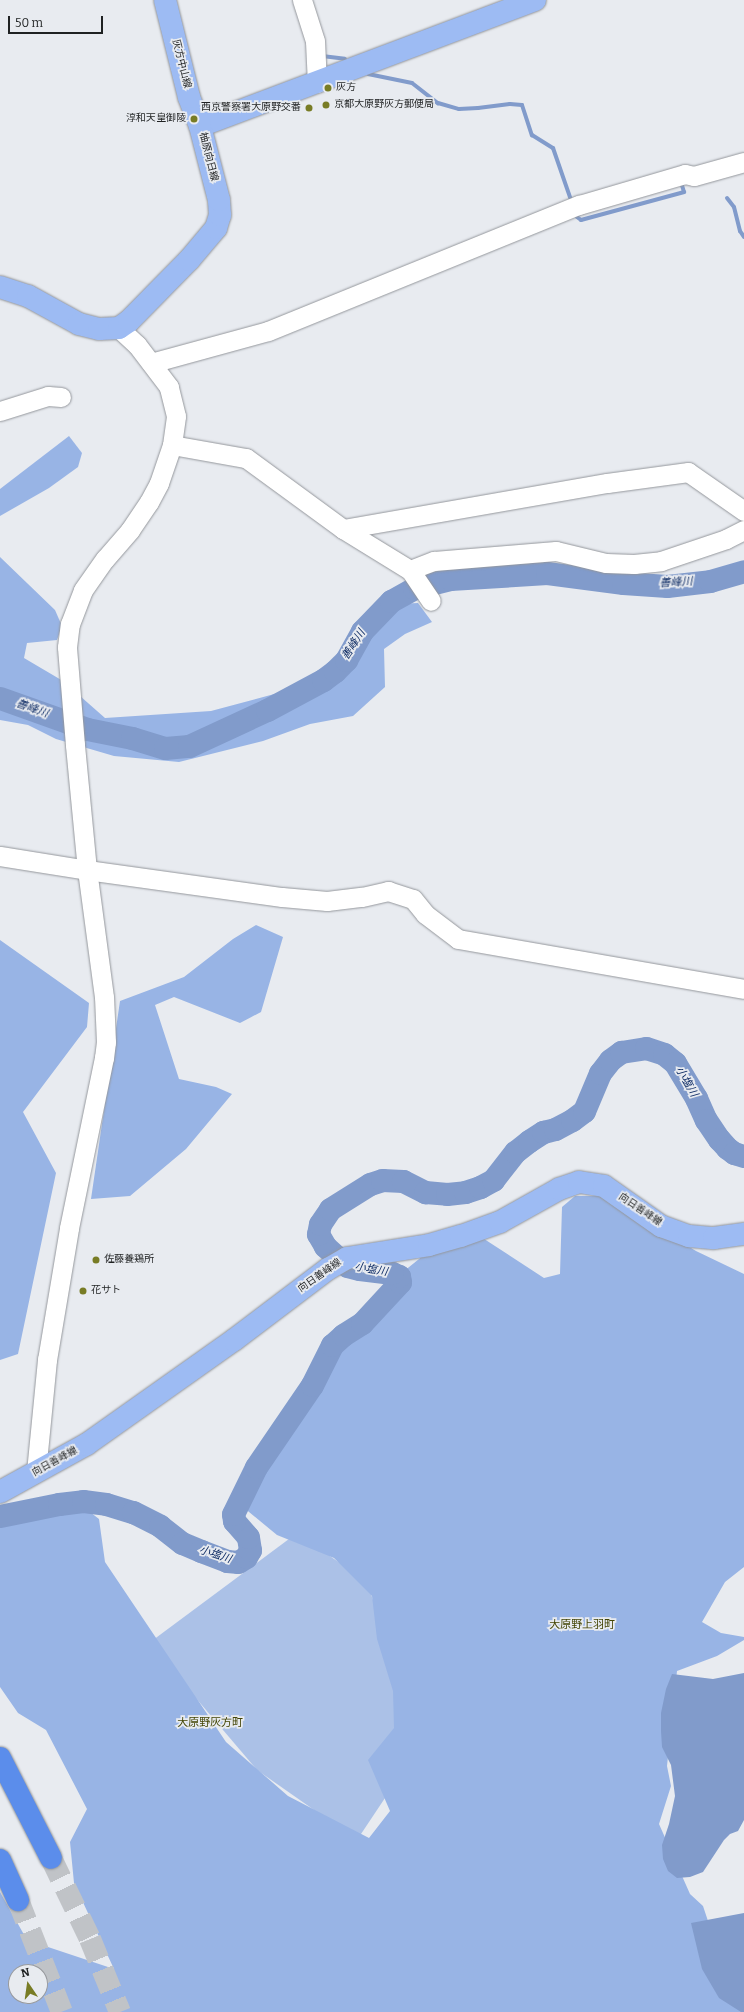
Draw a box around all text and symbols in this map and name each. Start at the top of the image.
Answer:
scale bar [10,8,105,34]
text: 50 m [15,16,43,30]
street label: 灰方中山線 [169,38,193,90]
place label: 灰方 [336,82,356,94]
marker: 灰方 [323,83,333,93]
place label: 京都大原野灰方郵便局 [334,99,434,111]
marker: 京都大原野灰方郵便局 [321,100,331,110]
place label: 西京警察署大原野交番 [201,102,301,114]
marker: 西京警察署大原野交番 [304,103,314,113]
place label: 淳和天皇御陵 [126,113,186,125]
marker: 淳和天皇御陵 [189,114,199,124]
street label: 柚原向日線 [196,131,220,183]
water label: 善峰川 [659,576,693,590]
water label: 善峰川 [339,628,369,662]
water label: 善峰川 [14,697,50,721]
water label: 小塩川 [672,1064,700,1100]
street label: 向日善峰線 [616,1191,664,1229]
place label: 佐藤養鶏所 [104,1254,154,1266]
marker: 佐藤養鶏所 [91,1255,101,1265]
street label: 向日善峰線 [296,1257,344,1295]
water label: 小塩川 [354,1261,388,1279]
place label: 花サト [91,1285,121,1297]
marker: 花サト [78,1286,88,1296]
street label: 向日善峰線 [30,1445,80,1479]
water label: 小塩川 [197,1544,233,1566]
district label: 大原野上羽町 [549,1618,615,1632]
district label: 大原野灰方町 [177,1716,243,1730]
north arrow [8,1964,48,2004]
text: N [20,1966,31,1980]

